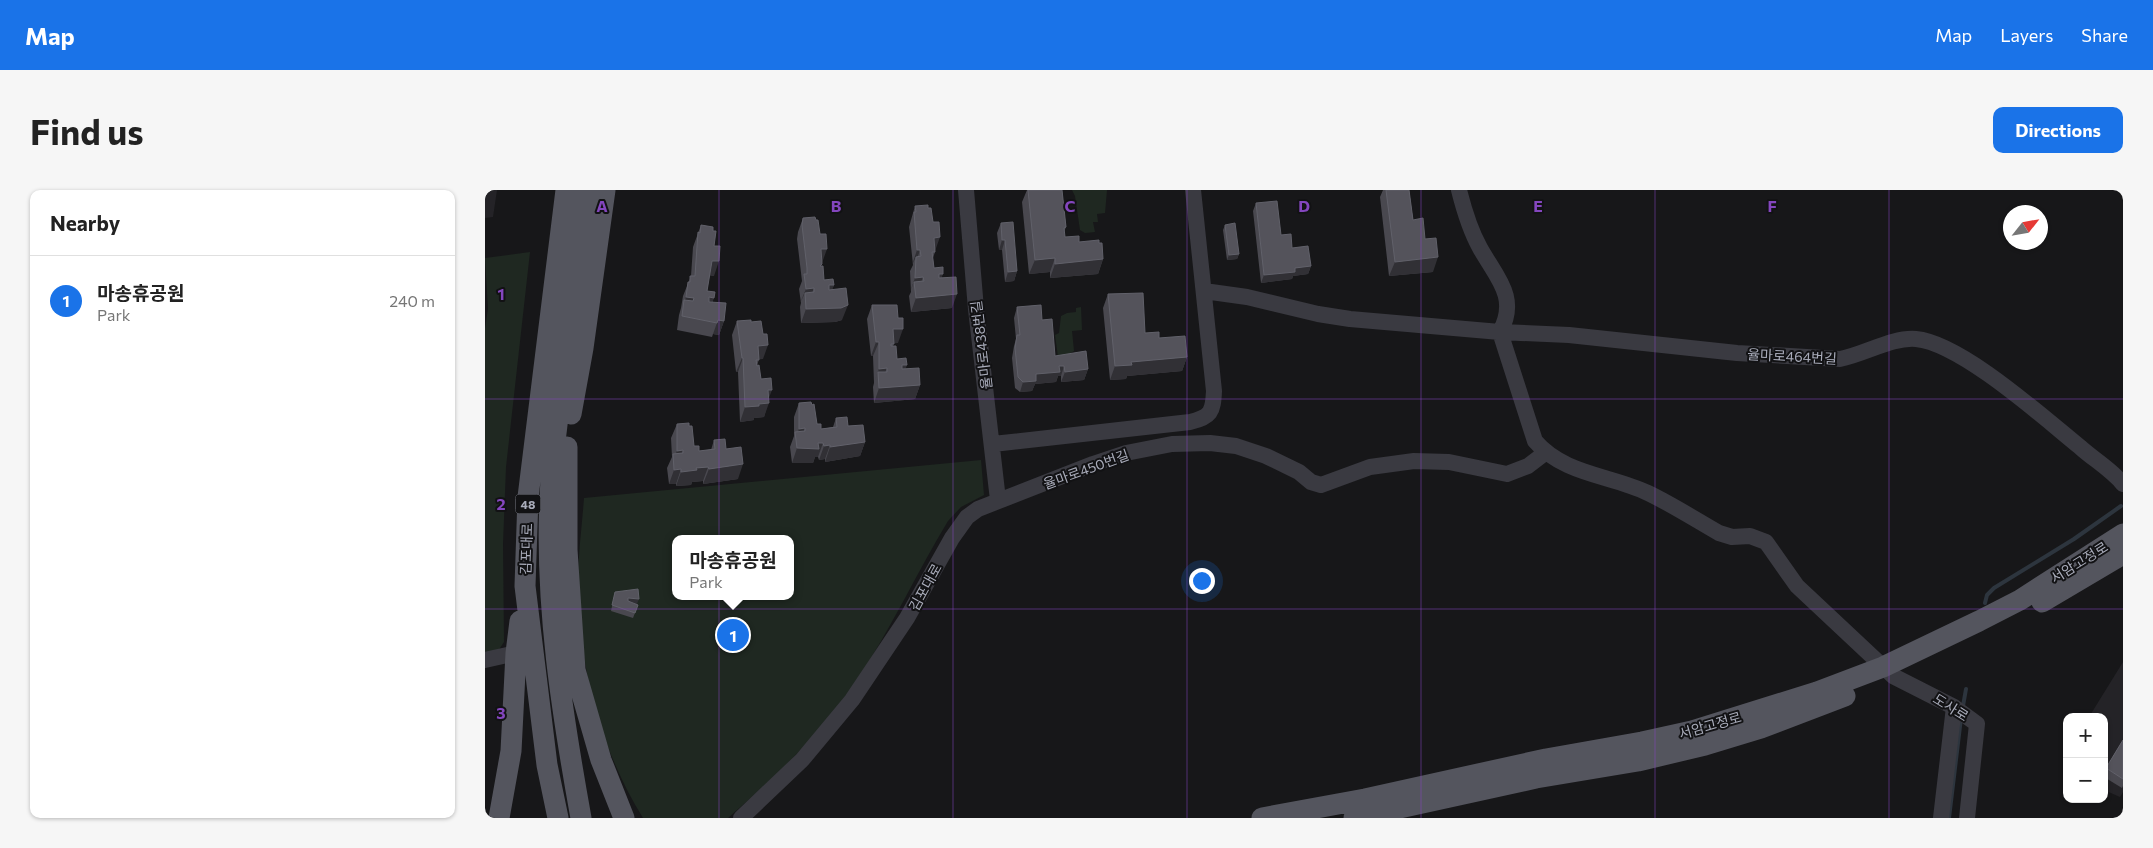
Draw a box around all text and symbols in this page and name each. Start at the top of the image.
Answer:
text: Map [25,21,75,50]
text: Map [1935,24,1972,46]
text: Layers [2000,24,2053,46]
text: Share [2081,24,2128,46]
button: Directions [1993,107,2123,153]
text: Find us [30,109,144,152]
text: A [596,196,608,215]
text: B [831,196,842,215]
text: C [1065,196,1076,215]
text: D [1298,196,1310,215]
text: E [1533,196,1543,215]
text: F [1767,196,1777,215]
north arrow [2003,205,2048,250]
text: Nearby [50,210,120,235]
text: 마송휴공원 [97,281,184,304]
text: 1 [497,284,505,303]
text: 1 [62,291,70,310]
text: 240 m [389,291,435,310]
street label: 율마로438번길 [967,300,995,390]
text: Park [97,305,130,324]
street label: 율마로464번길 [1747,345,1837,367]
street label: 율마로450번길 [1041,446,1131,492]
text: 2 [496,494,506,513]
road number: 48 [515,494,541,514]
street label: 김포대로 [517,523,535,575]
popup [672,535,794,600]
street label: 서암고정로 [2047,538,2111,586]
text: 마송휴공원 [689,548,777,571]
street label: 김포대로 [905,560,945,614]
your location [1189,568,1215,594]
text: Park [689,572,723,591]
pin: 1 [717,616,749,654]
street label: 도사로 [1930,690,1972,725]
text: 3 [496,703,506,722]
street label: 서암고정로 [1677,708,1743,742]
map controls [2063,713,2108,803]
button: + [2063,713,2108,758]
button: − [2063,758,2108,803]

